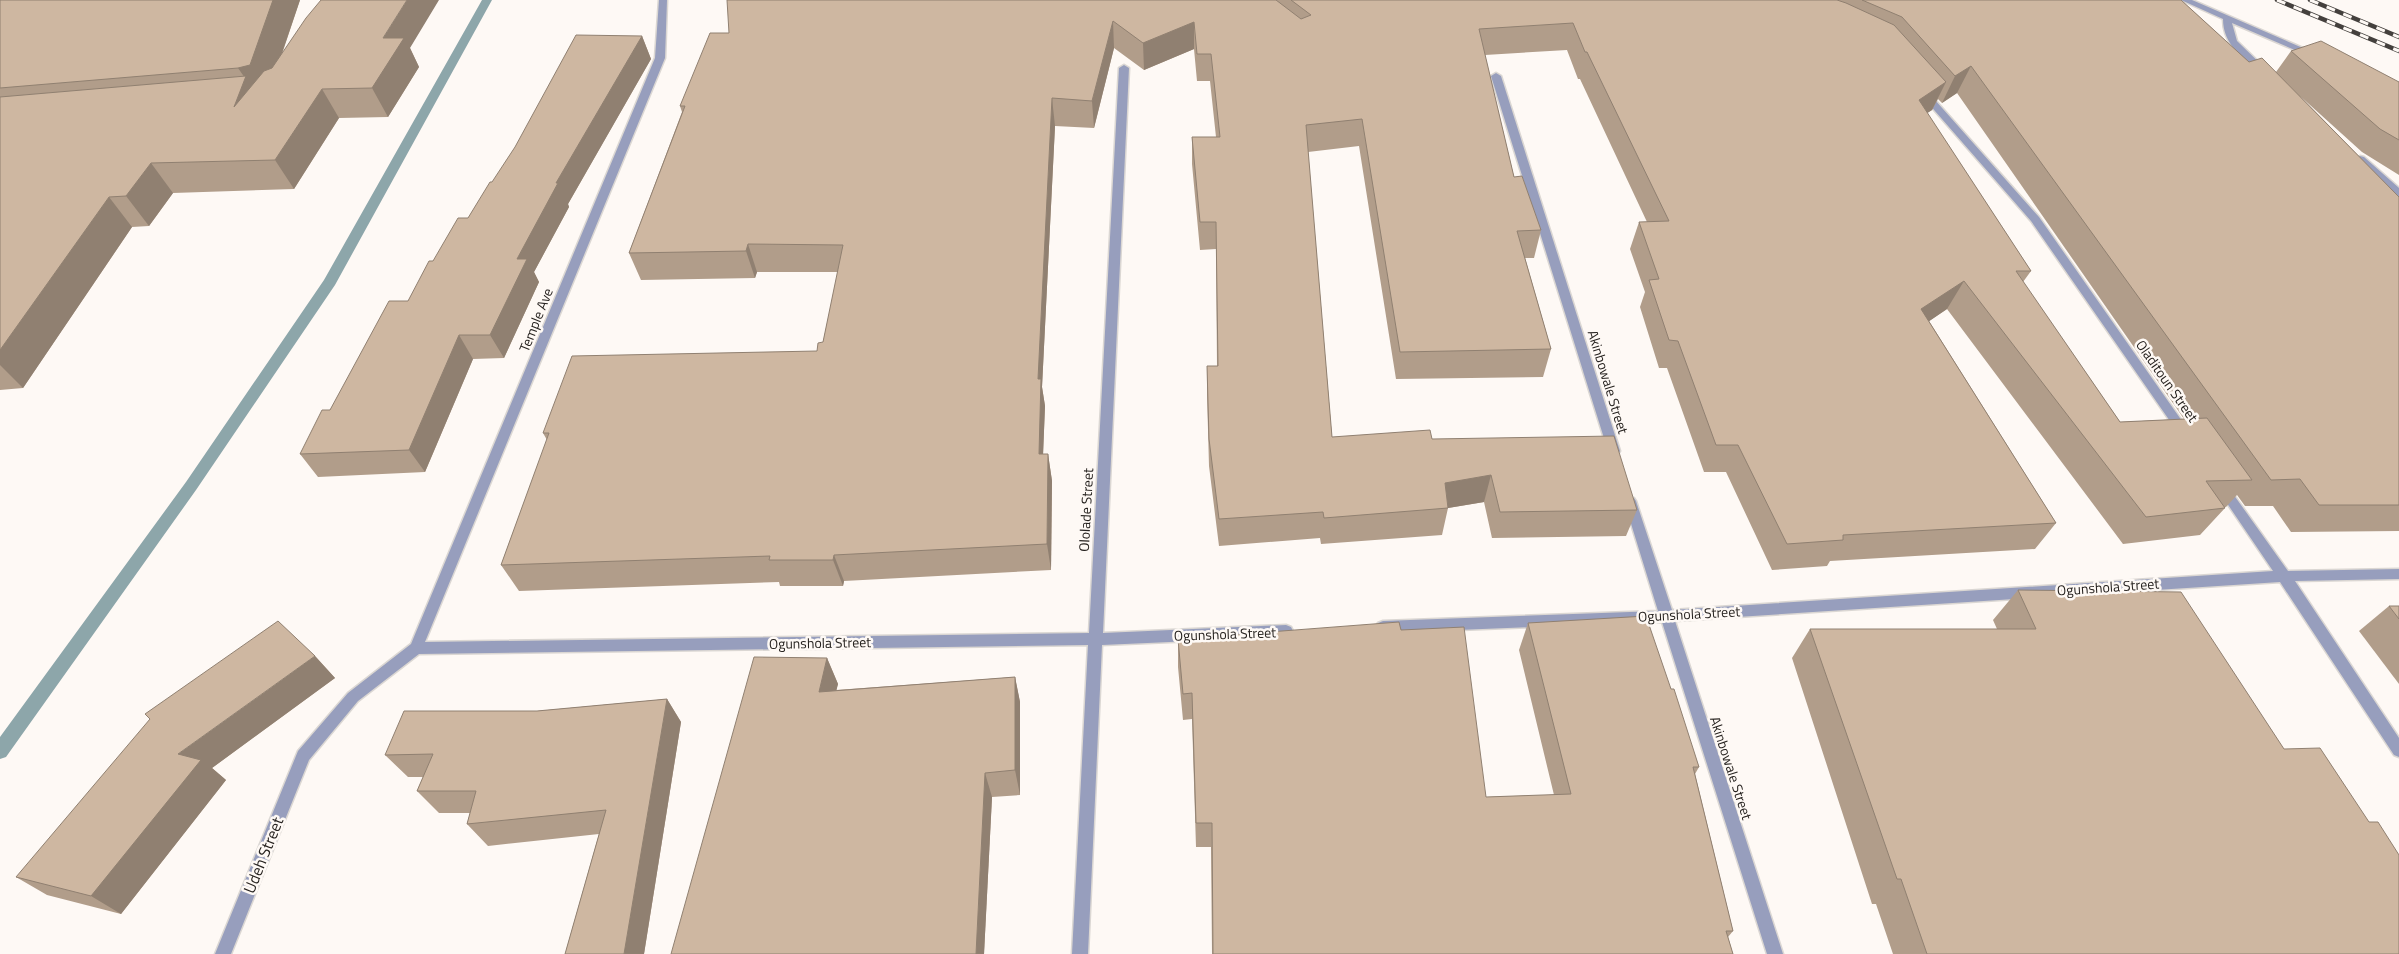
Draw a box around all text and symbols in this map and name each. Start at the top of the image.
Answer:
street label: Temple Ave [513,285,558,355]
street label: Akinbowale Street [1583,327,1634,436]
street label: Oladitoun Street [2131,335,2204,426]
street label: Ololade Street [1073,468,1098,552]
street label: Ogunshola Street [2056,572,2160,601]
street label: Ogunshola Street [1637,600,1741,627]
street label: Ogunshola Street [1174,621,1277,646]
street label: Ogunshola Street [769,631,871,654]
street label: Akinbowale Street [1705,714,1758,822]
street label: Udeh Street [237,813,289,897]

